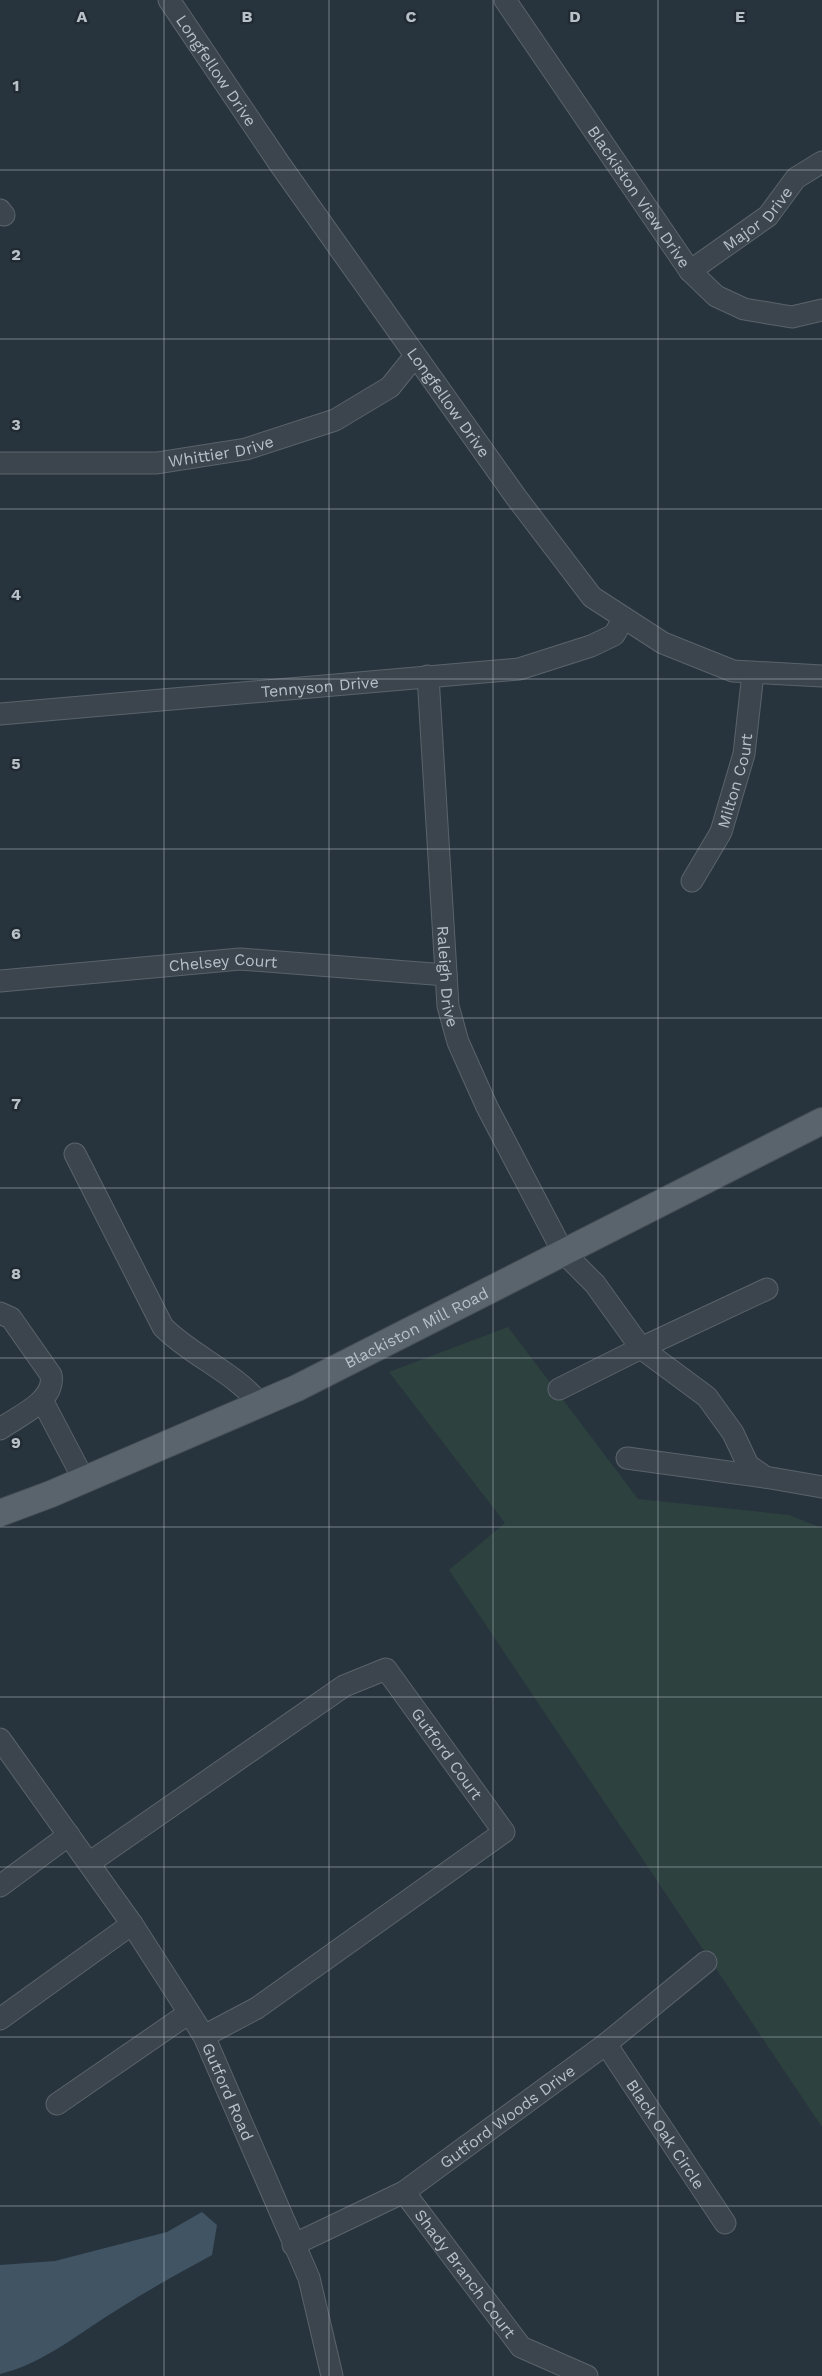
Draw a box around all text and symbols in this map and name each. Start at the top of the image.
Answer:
text: A [77,7,88,26]
text: B [242,7,253,26]
text: C [406,7,417,26]
text: D [569,7,581,26]
text: E [735,7,745,26]
street label: Longfellow Drive [172,11,261,130]
text: 1 [13,76,19,95]
street label: Blackiston View Drive [584,122,694,271]
street label: Major Drive [719,183,796,255]
text: 2 [11,245,21,264]
street label: Longfellow Drive [403,344,494,461]
text: 3 [11,415,21,434]
street label: Whittier Drive [167,431,276,471]
text: 4 [11,585,21,604]
street label: Tennyson Drive [260,672,379,701]
street label: Milton Court [713,732,756,831]
text: 5 [11,754,21,773]
text: 6 [11,924,21,943]
street label: Raleigh Drive [434,925,463,1029]
street label: Chelsey Court [168,949,278,975]
text: 7 [11,1094,21,1113]
text: 8 [11,1264,21,1283]
street label: Blackiston Mill Road [341,1283,491,1372]
text: 9 [11,1433,21,1452]
street label: Gutford Court [408,1704,487,1803]
street label: Gutford Road [199,2040,258,2143]
street label: Gutford Woods Drive [436,2061,579,2172]
street label: Black Oak Circle [623,2076,709,2192]
street label: Shady Branch Court [411,2205,520,2342]

